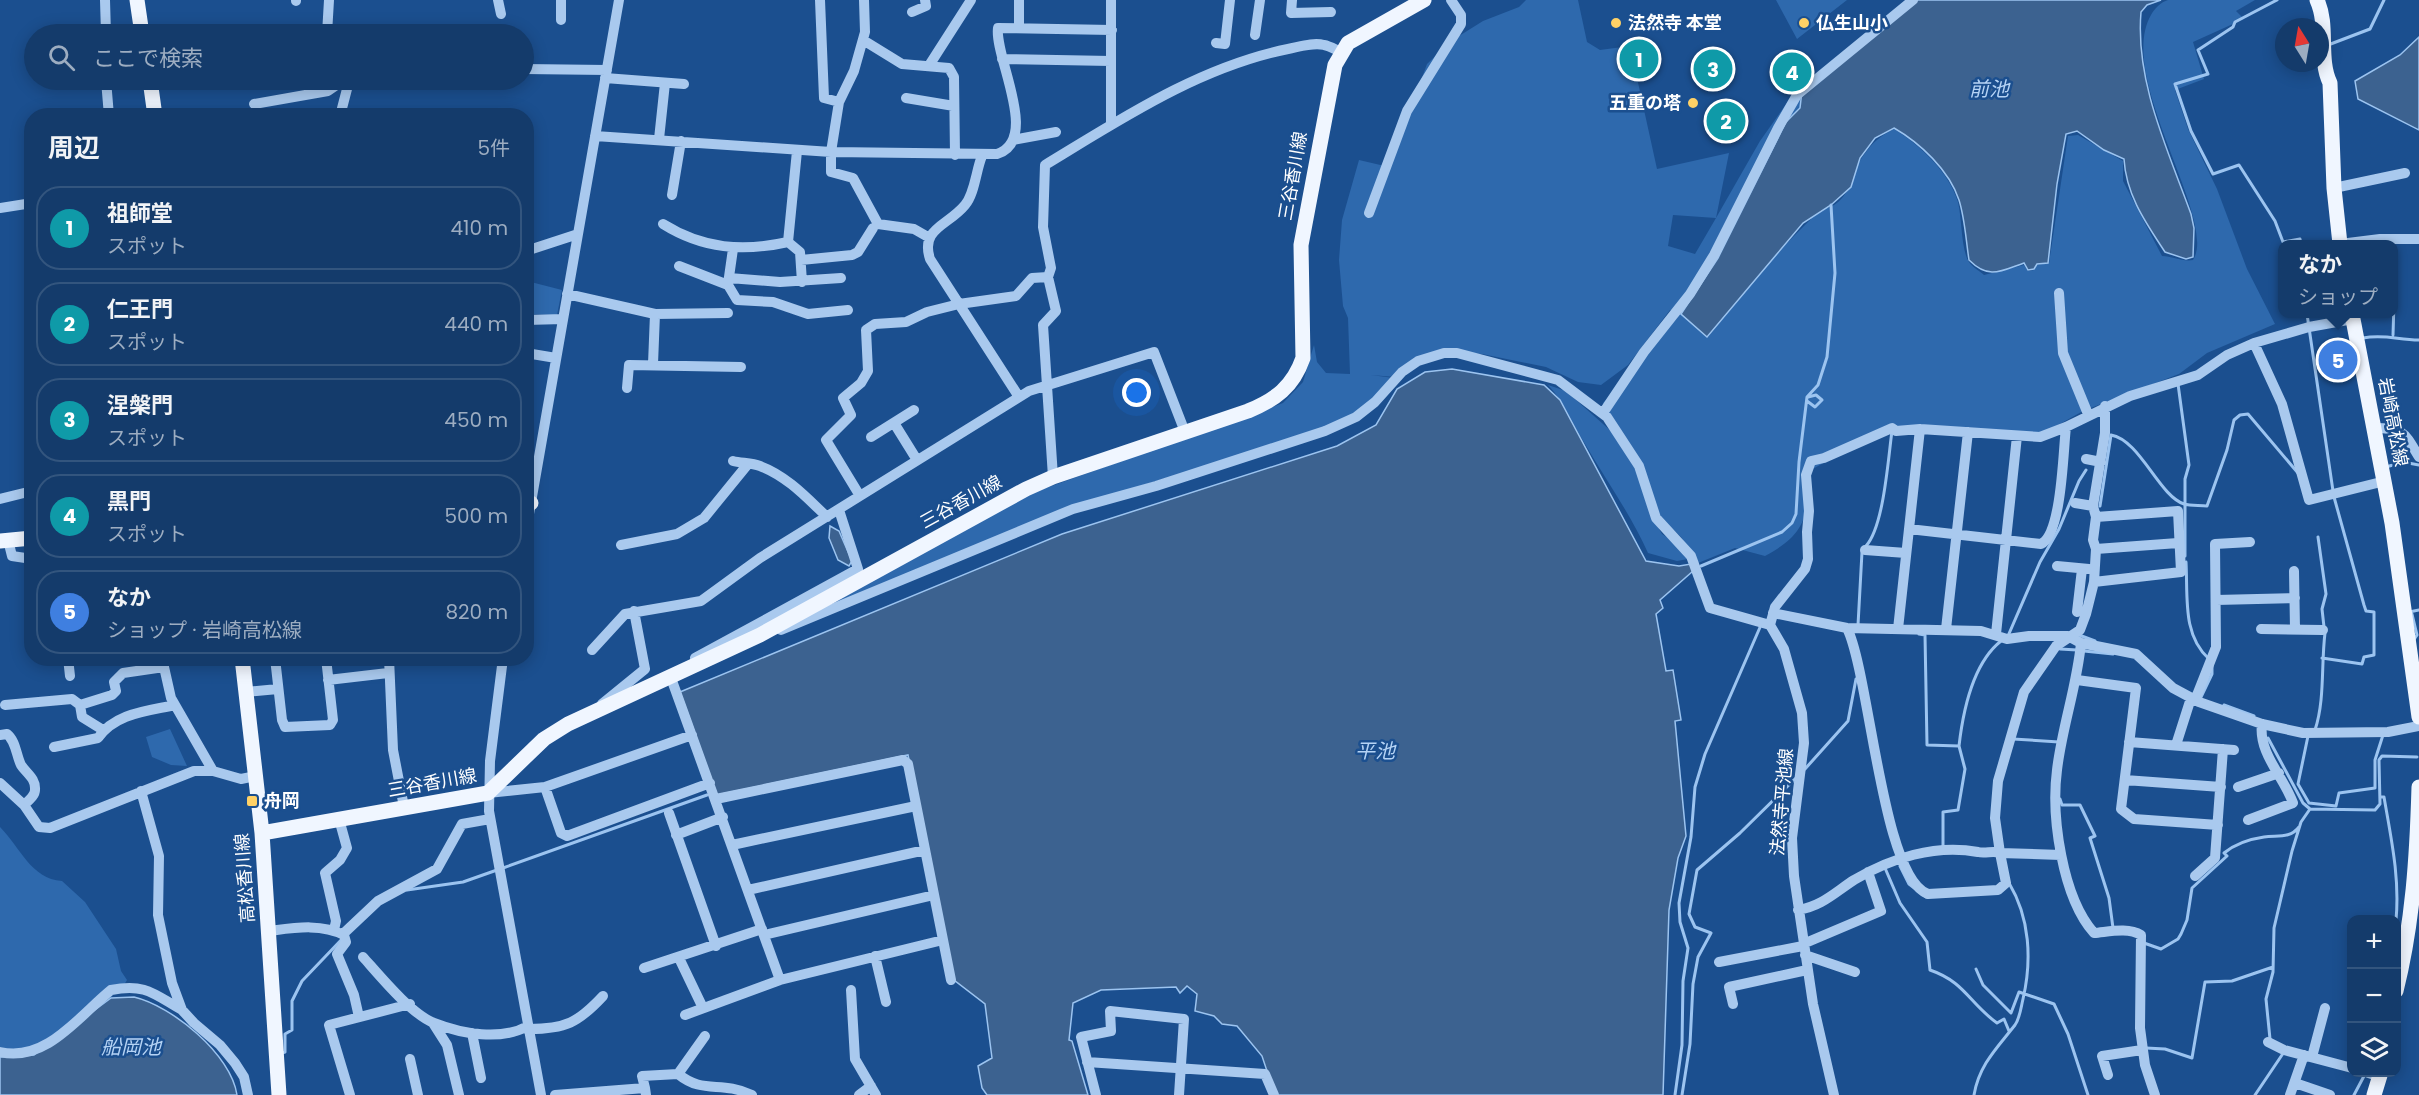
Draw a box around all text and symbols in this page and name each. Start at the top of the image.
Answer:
place label: 法然寺 本堂 [1628,10,1722,35]
place label: 仏生山小 [1816,10,1888,35]
marker: 法然寺 本堂 [1609,16,1623,30]
marker: 仏生山小 [1797,16,1811,30]
north arrow [2275,18,2329,72]
search box [24,24,534,90]
pin: 1 [1620,36,1658,82]
icon: search [45,41,78,74]
text: ここで検索 [93,43,203,74]
pin: 3 [1694,46,1732,92]
pin: 4 [1772,50,1812,94]
water label: 前池 [1969,75,2011,103]
place label: 五重の塔 [1609,90,1681,115]
marker: 五重の塔 [1686,96,1700,110]
pin: 2 [1706,98,1746,144]
street label: 三谷香川線 [1272,129,1313,222]
text: 周辺 [48,130,100,166]
text: 5件 [477,134,510,162]
text: 祖師堂 [107,198,173,229]
text: 1 [66,214,73,242]
text: 410 m [451,214,508,242]
text: スポット [107,232,187,260]
popup [2278,240,2398,318]
text: なか [2298,249,2342,280]
text: ショップ [2298,283,2378,311]
text: 仁王門 [107,294,173,325]
text: 2 [64,310,75,338]
text: 440 m [444,310,508,338]
text: スポット [107,328,187,356]
pin: 5 [2318,338,2358,382]
street label: 岩崎高松線 [2373,375,2414,468]
your location [1122,378,1151,407]
text: 涅槃門 [107,390,173,421]
text: 3 [63,406,76,434]
text: 450 m [444,406,508,434]
text: スポット [107,424,187,452]
street label: 三谷香川線 [915,469,1006,534]
text: 黒門 [107,486,151,517]
text: 4 [63,502,76,530]
text: 500 m [444,502,508,530]
text: スポット [107,520,187,548]
text: なか [107,582,151,613]
text: 5 [63,598,76,626]
text: 820 m [445,598,508,626]
text: ショップ · 岩崎高松線 [107,616,302,644]
water label: 平池 [1355,737,1397,765]
street label: 法然寺平池線 [1764,747,1799,857]
street label: 三谷香川線 [385,762,478,803]
place label: 舟岡 [264,788,300,813]
marker: 舟岡 [245,794,259,808]
street label: 高松香川線 [229,832,260,924]
map controls [2347,915,2401,1077]
button: + [2347,915,2401,969]
button: − [2347,969,2401,1023]
button: layers [2347,1023,2401,1077]
water label: 船岡池 [101,1033,163,1061]

